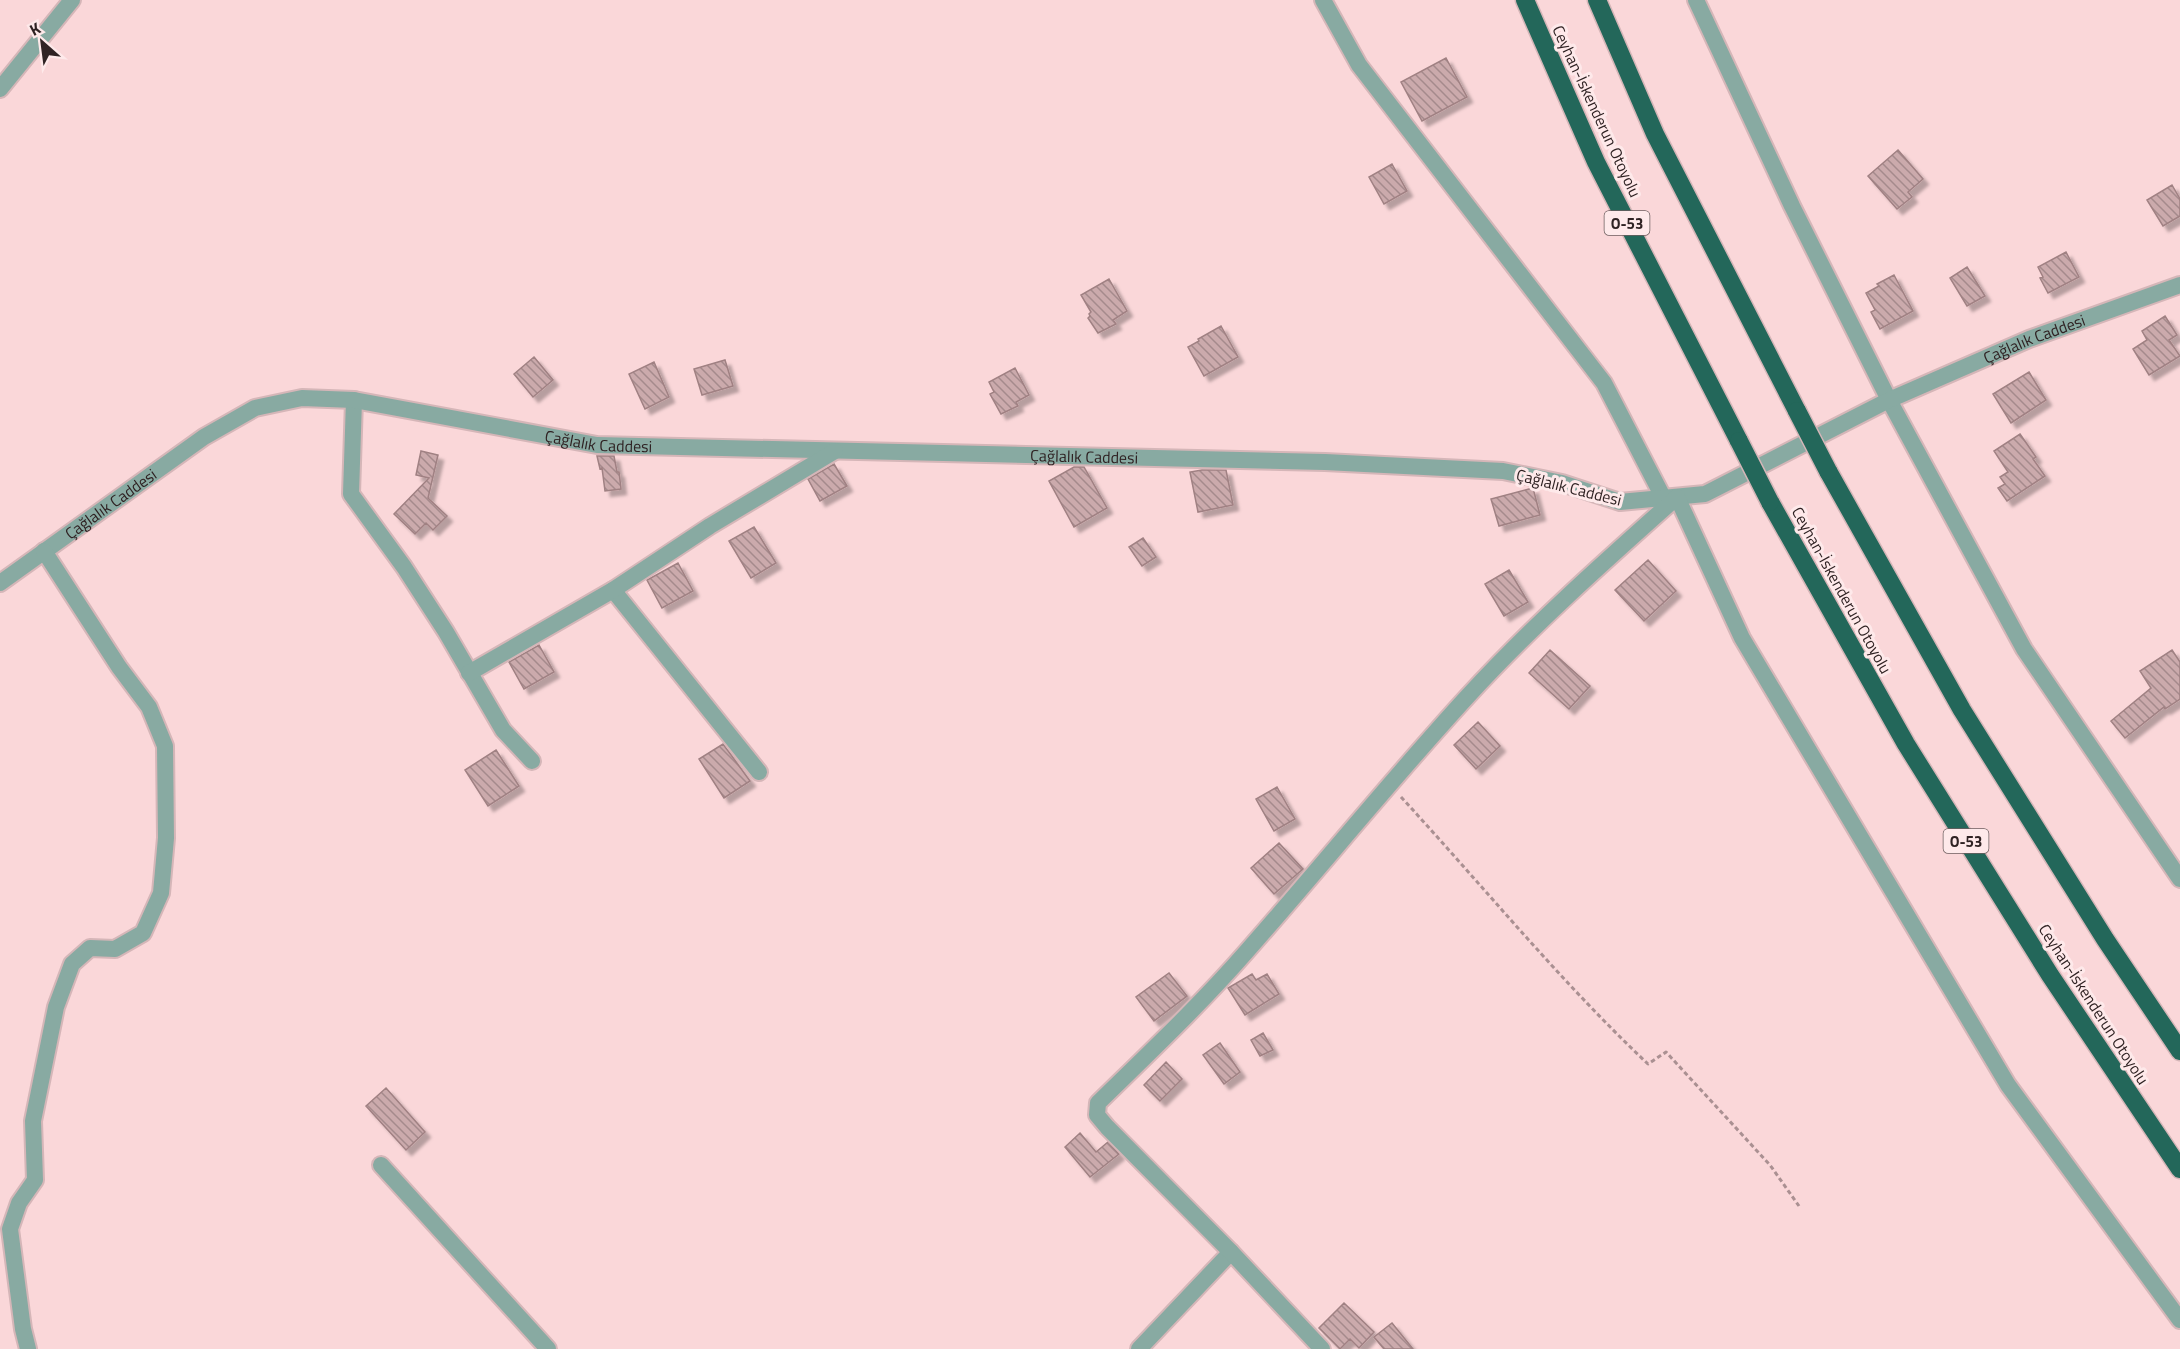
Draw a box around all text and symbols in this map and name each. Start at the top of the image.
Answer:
north arrow [12,12,72,72]
text: K [25,16,45,42]
street label: Ceyhan-İskenderun Otoyolu [1547,21,1647,201]
road number: O-53 [1604,211,1650,235]
street label: Çağlalık Caddesi [1979,308,2088,370]
street label: Çağlalık Caddesi [543,424,652,458]
street label: Çağlalık Caddesi [1030,443,1138,470]
street label: Çağlalık Caddesi [1514,462,1624,512]
street label: Çağlalık Caddesi [60,463,161,545]
street label: Ceyhan-İskenderun Otoyolu [1786,502,1898,678]
road number: O-53 [1944,829,1988,853]
street label: Ceyhan-İskenderun Otoyolu [2033,919,2155,1089]

